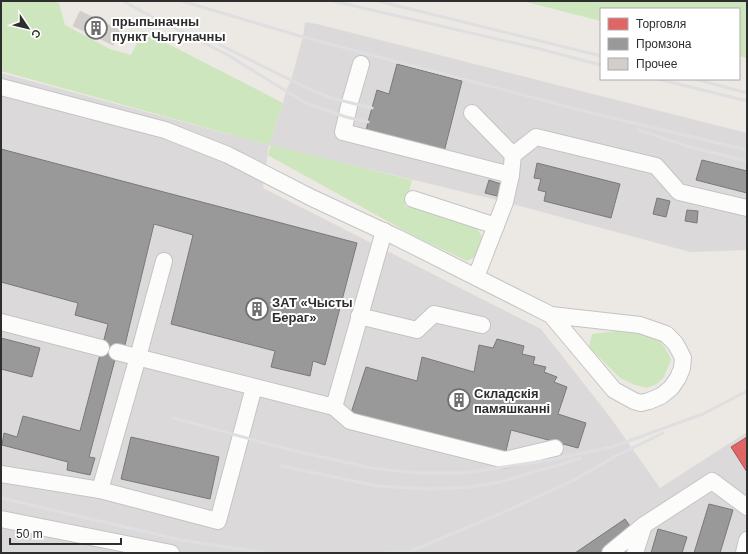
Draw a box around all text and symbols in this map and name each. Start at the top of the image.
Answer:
north arrow [8,8,48,48]
legend [600,8,740,80]
place label: прыпыначны пункт Чыгуначны [112,14,226,44]
building icon: прыпыначны пункт Чыгуначны [83,15,109,41]
text: Торговля [636,17,686,31]
text: С [29,27,43,40]
text: Промзона [636,37,692,51]
text: Прочее [636,57,678,71]
place label: ЗАТ «Чысты Бераг» [272,295,353,325]
building icon: ЗАТ «Чысты Бераг» [244,296,270,322]
place label: Складскія памяшканні [474,386,550,416]
building icon: Складскія памяшканні [446,387,472,413]
scale bar [10,520,121,546]
text: 50 m [16,527,43,541]

